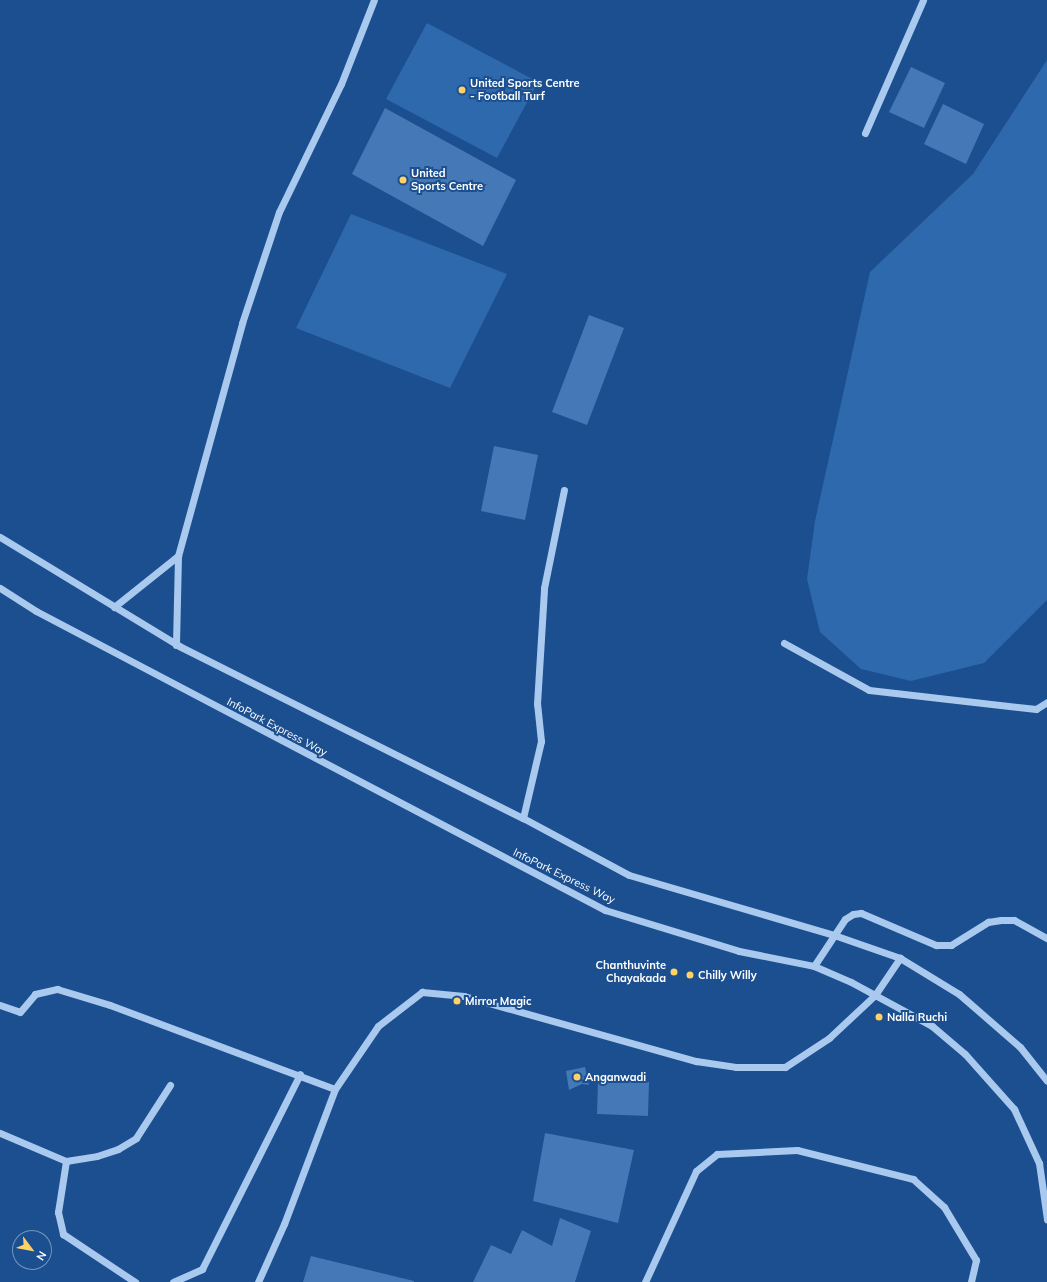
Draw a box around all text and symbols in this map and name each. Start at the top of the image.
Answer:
place label: United Sports Centre - Football Turf [470,77,580,103]
marker: United Sports Centre - Football Turf [457,85,467,95]
place label: United Sports Centre [411,167,483,193]
marker: United Sports Centre [398,175,408,185]
street label: InfoPark Express Way [225,695,329,759]
street label: InfoPark Express Way [511,846,617,906]
place label: Chanthuvinte Chayakada [595,959,666,985]
marker: Chanthuvinte Chayakada [669,967,679,977]
place label: Chilly Willy [698,968,757,982]
marker: Chilly Willy [685,970,695,980]
place label: Mirror Magic [465,994,531,1008]
marker: Mirror Magic [452,996,462,1006]
place label: Nalla Ruchi [887,1010,947,1024]
marker: Nalla Ruchi [874,1012,884,1022]
place label: Anganwadi [585,1070,646,1084]
marker: Anganwadi [572,1072,582,1082]
north arrow [12,1230,52,1270]
text: N [33,1249,49,1263]

